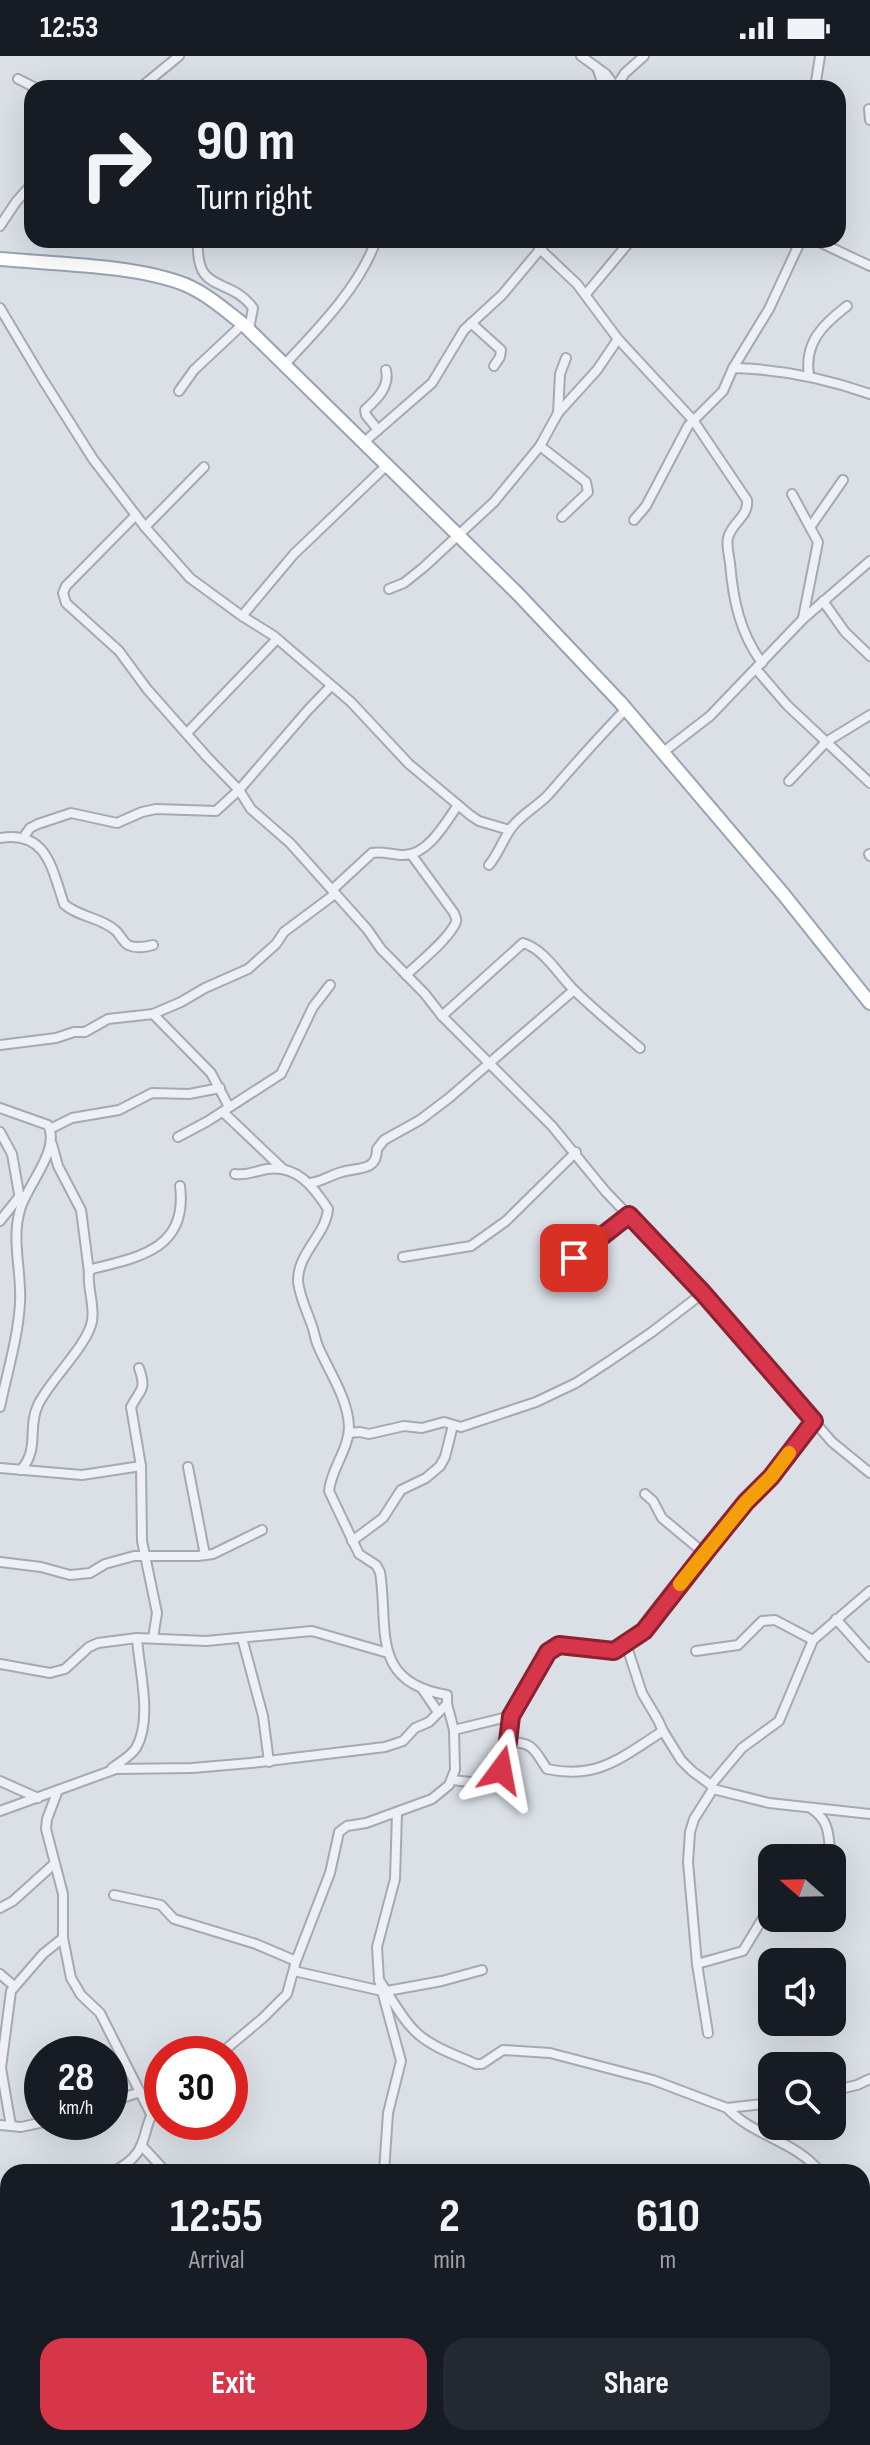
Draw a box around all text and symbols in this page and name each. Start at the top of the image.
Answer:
text: 12:53 [40,10,99,46]
text: 90 m [196,109,295,176]
icon: right [64,112,168,216]
text: Turn right [196,177,313,220]
pin [540,1224,608,1292]
icon: arrive [552,1236,596,1280]
position arrow [459,1728,543,1812]
north arrow [758,1844,846,1932]
map controls [758,1844,846,2140]
button: sound [758,1948,846,2036]
speed limit sign: 30 [144,2036,248,2140]
button: search [758,2052,846,2140]
text: 28 [58,2054,94,2102]
text: km/h [59,2096,93,2120]
text: 12:55 [170,2188,263,2245]
text: 2 [439,2188,460,2245]
text: 610 [636,2188,700,2245]
text: Arrival [189,2245,245,2276]
text: min [433,2245,466,2276]
text: m [660,2245,676,2276]
button: Exit [40,2338,427,2430]
button: Share [443,2338,830,2430]

